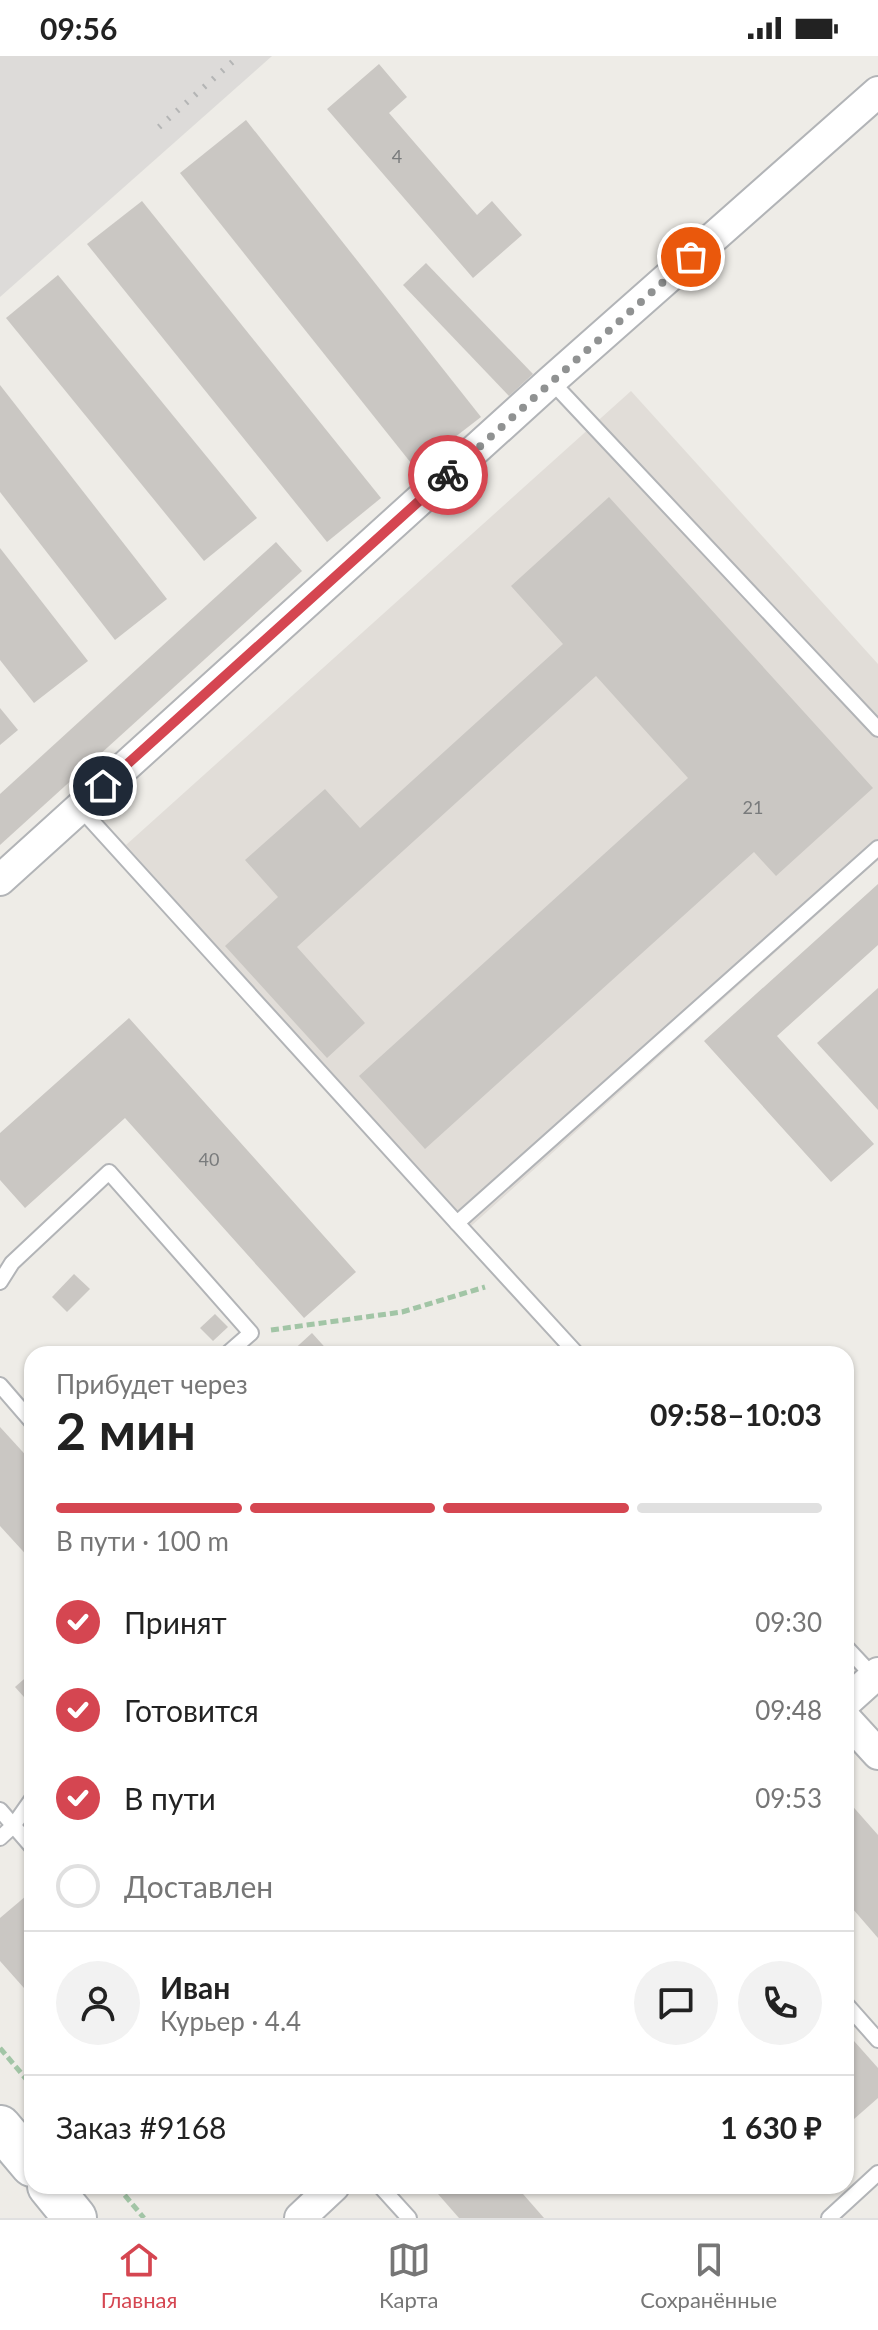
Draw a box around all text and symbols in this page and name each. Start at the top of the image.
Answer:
text: 09:56 [40,10,117,46]
house number: 4 [392,145,402,167]
pin [657,223,725,291]
icon: bag [669,235,713,279]
courier [408,435,488,515]
icon: bike [426,453,470,497]
pin [69,752,137,820]
icon: home [81,764,125,808]
house number: 21 [743,796,763,818]
house number: 40 [199,1148,219,1170]
text: Прибудет через [56,1368,248,1400]
text: 09:58–10:03 [650,1396,822,1432]
text: 2 мин [56,1399,196,1461]
text: В пути · 100 m [56,1525,229,1557]
icon: check [56,1600,100,1644]
text: Принят [124,1604,227,1640]
text: 09:30 [755,1606,822,1638]
icon: check [56,1688,100,1732]
text: Готовится [124,1692,259,1728]
text: 09:48 [755,1694,822,1726]
icon: check [56,1776,100,1820]
text: В пути [124,1780,216,1816]
text: 09:53 [755,1782,822,1814]
text: Доставлен [124,1868,273,1904]
button: person [56,1961,140,2045]
button: chat [634,1961,718,2045]
button: phone [738,1961,822,2045]
text: Иван [160,1969,230,2005]
text: Курьер · 4.4 [160,2005,301,2037]
text: Заказ #9168 [56,2109,227,2145]
text: 1 630 ₽ [720,2109,822,2145]
tab: Главная [101,2238,177,2313]
tab: Карта [379,2238,438,2313]
tab: Сохранённые [640,2238,777,2313]

